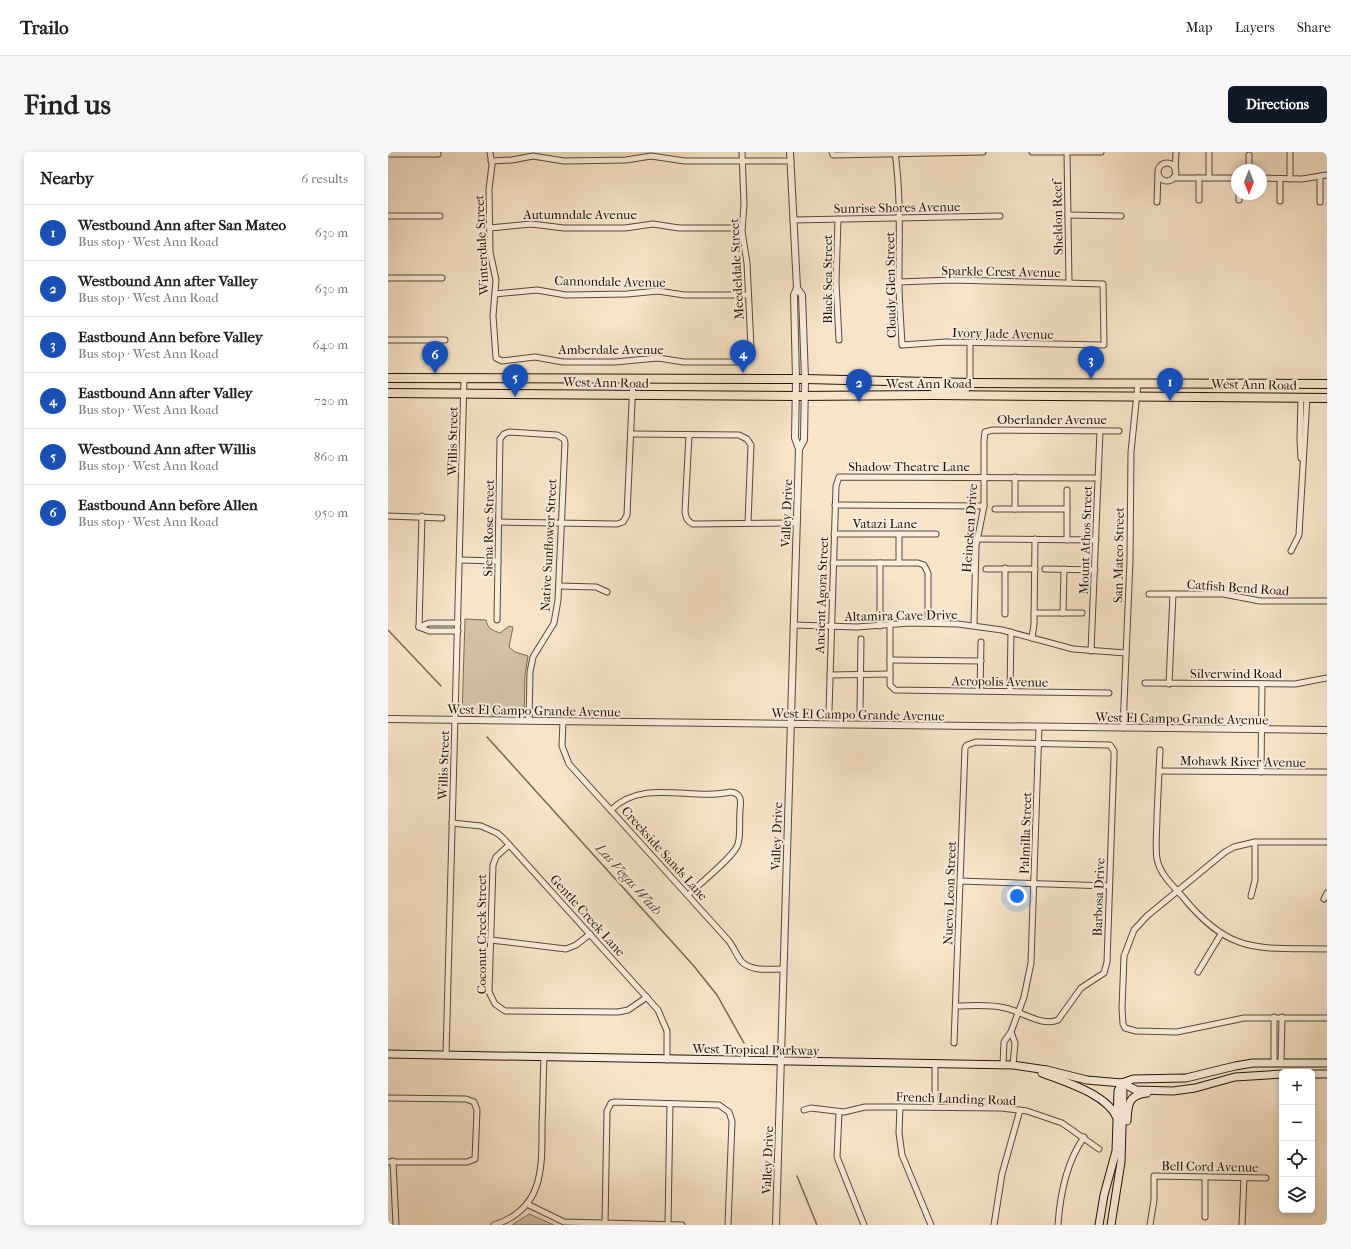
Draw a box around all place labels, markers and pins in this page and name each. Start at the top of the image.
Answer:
pin: 4 [730,340,756,373]
pin: 6 [422,341,448,374]
pin: 3 [1078,346,1104,379]
pin: 5 [502,364,528,397]
pin: 1 [1157,368,1183,401]
pin: 2 [846,369,872,402]

